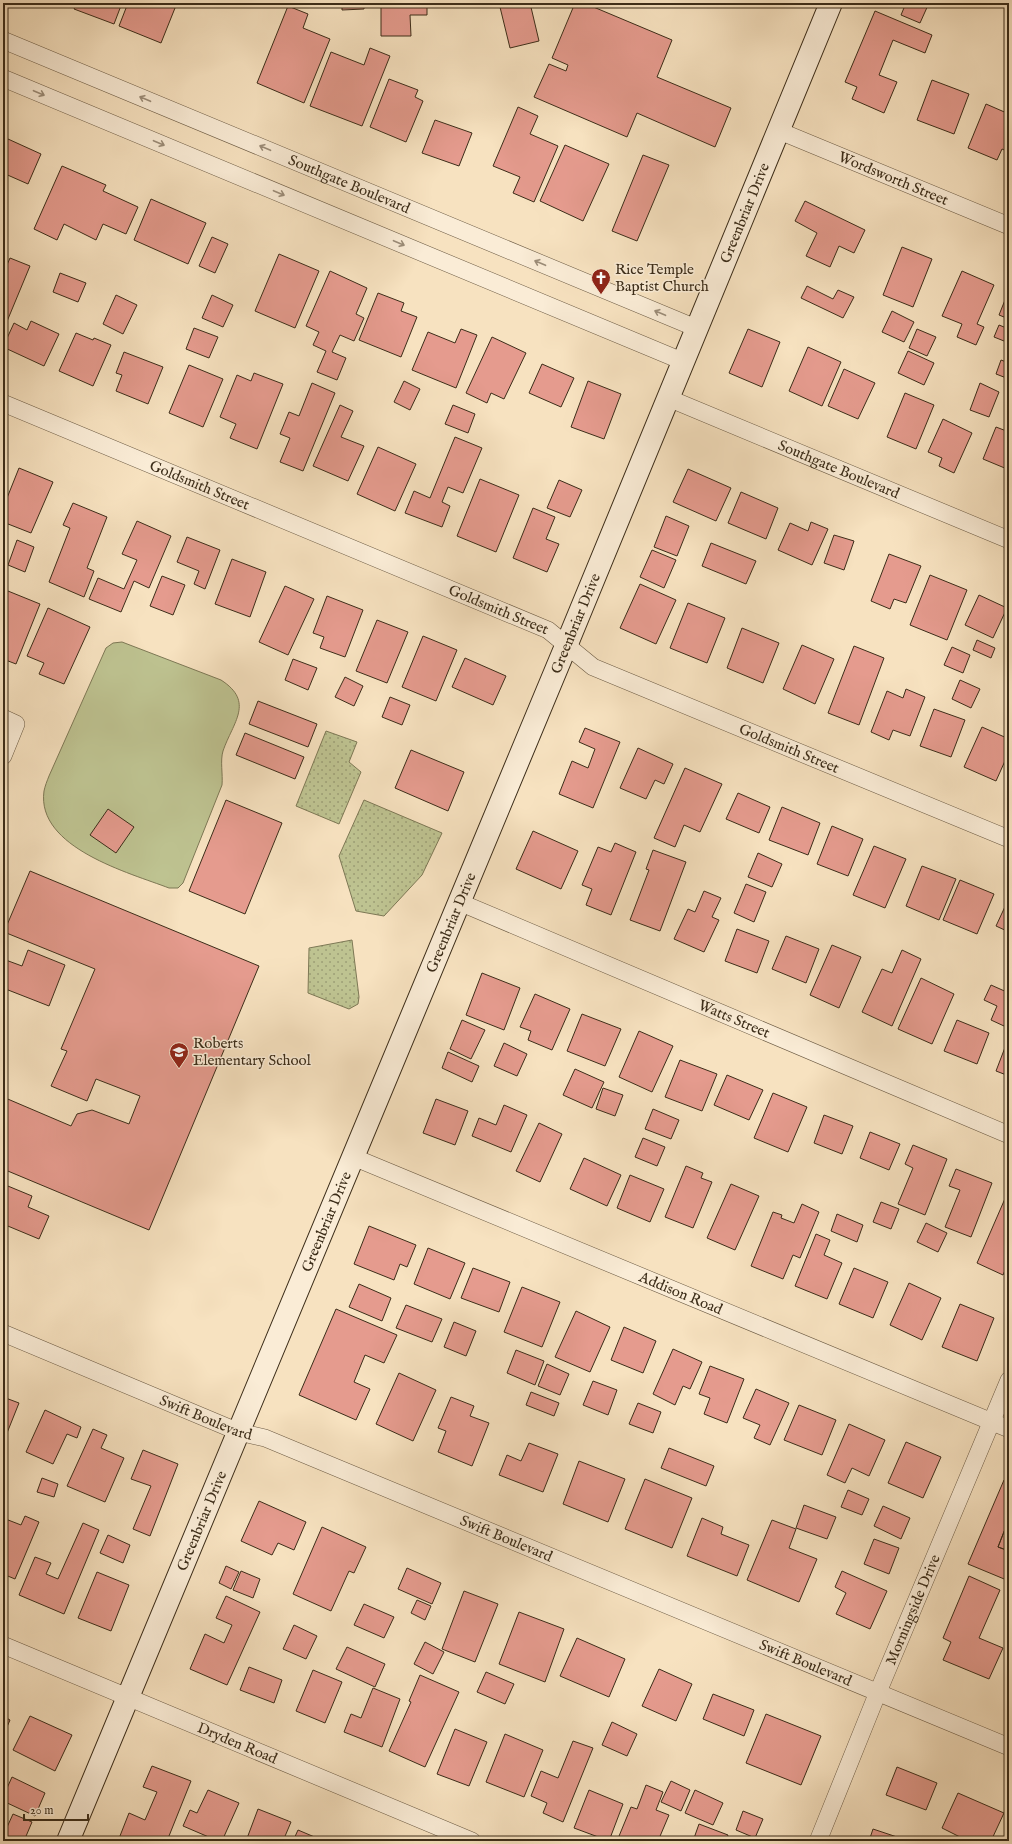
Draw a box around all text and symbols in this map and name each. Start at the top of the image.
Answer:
one-way arrow [33,90,45,98]
one-way arrow [140,94,152,102]
one-way arrow [153,140,165,148]
one-way arrow [260,144,272,152]
street label: Wordsworth Street [835,147,951,210]
street label: Southgate Boulevard [285,151,414,218]
street label: Greenbriar Drive [716,160,774,266]
one-way arrow [273,190,285,198]
one-way arrow [393,240,405,248]
one-way arrow [535,258,547,266]
place label: Rice Temple Baptist Church [615,260,709,296]
church icon: Rice Temple Baptist Church [590,267,612,295]
one-way arrow [655,308,667,316]
street label: Southgate Boulevard [775,436,903,504]
street label: Goldsmith Street [147,456,252,515]
street label: Greenbriar Drive [547,570,605,677]
street label: Goldsmith Street [446,581,551,639]
street label: Goldsmith Street [736,719,842,778]
street label: Greenbriar Drive [422,870,481,976]
street label: Watts Street [695,996,773,1043]
place label: Roberts Elementary School [193,1034,312,1070]
school or university icon: Roberts Elementary School [168,1041,190,1069]
street label: Greenbriar Drive [297,1169,356,1275]
street label: Addison Road [635,1267,726,1320]
street label: Swift Boulevard [157,1391,255,1445]
street label: Greenbriar Drive [173,1468,231,1574]
street label: Swift Boulevard [457,1511,556,1567]
street label: Morningside Drive [881,1552,945,1668]
street label: Swift Boulevard [756,1635,856,1691]
street label: Dryden Road [194,1718,281,1769]
scale bar [24,1796,88,1822]
text: 20 m [30,1803,53,1818]

